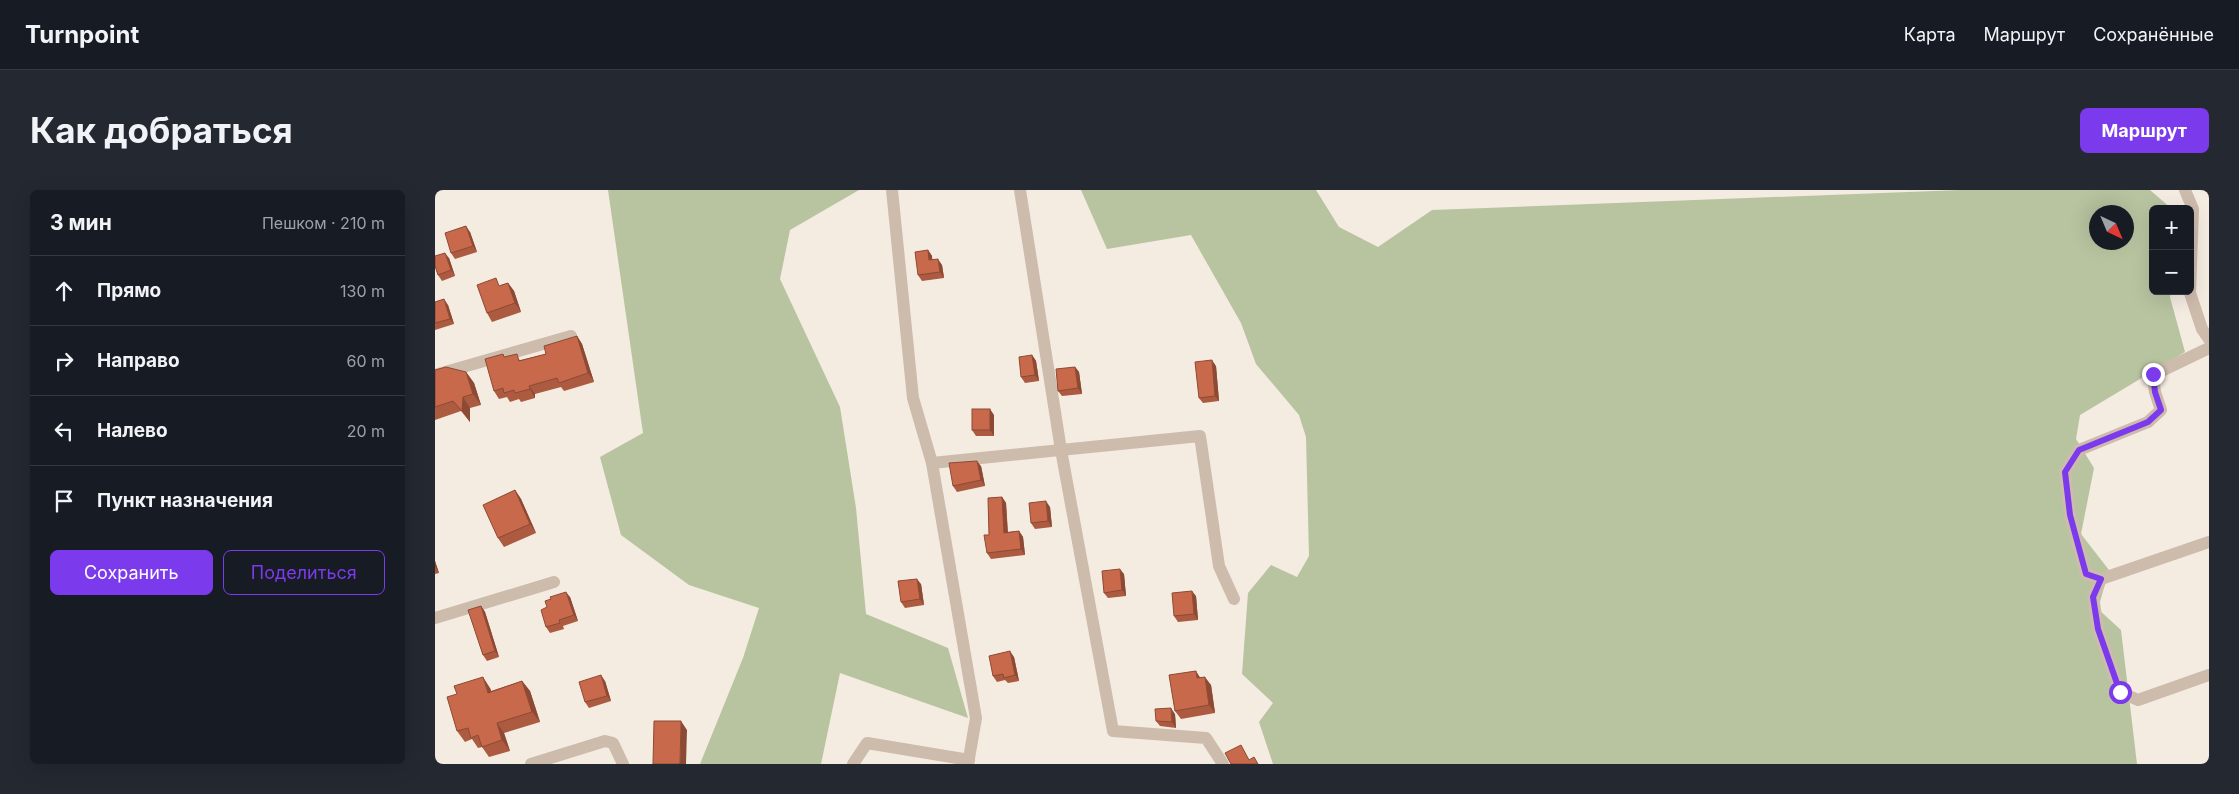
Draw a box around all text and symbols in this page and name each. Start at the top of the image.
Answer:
text: Turnpoint [25,20,139,49]
text: Карта [1904,24,1956,45]
text: Маршрут [1984,24,2065,45]
text: Сохранённые [2093,24,2214,45]
button: Маршрут [2080,108,2209,153]
text: Как добраться [30,109,293,151]
north arrow [2089,205,2134,250]
map controls [2149,205,2194,295]
button: + [2149,205,2194,250]
text: 3 мин [50,210,112,235]
text: Пешком · 210 m [262,213,385,233]
button: − [2149,250,2194,295]
icon: ahead [50,277,78,305]
text: Прямо [97,279,161,302]
text: 130 m [340,281,385,301]
icon: right [50,347,78,375]
text: Направо [97,349,180,372]
text: 60 m [346,351,385,371]
route end [2142,363,2165,386]
icon: left [50,417,78,445]
text: Налево [97,419,168,442]
text: 20 m [347,421,385,441]
icon: arrive [50,487,78,515]
text: Пункт назначения [97,489,273,512]
button: Сохранить [50,550,213,595]
button: Поделиться [223,550,385,595]
route start [2109,681,2132,704]

